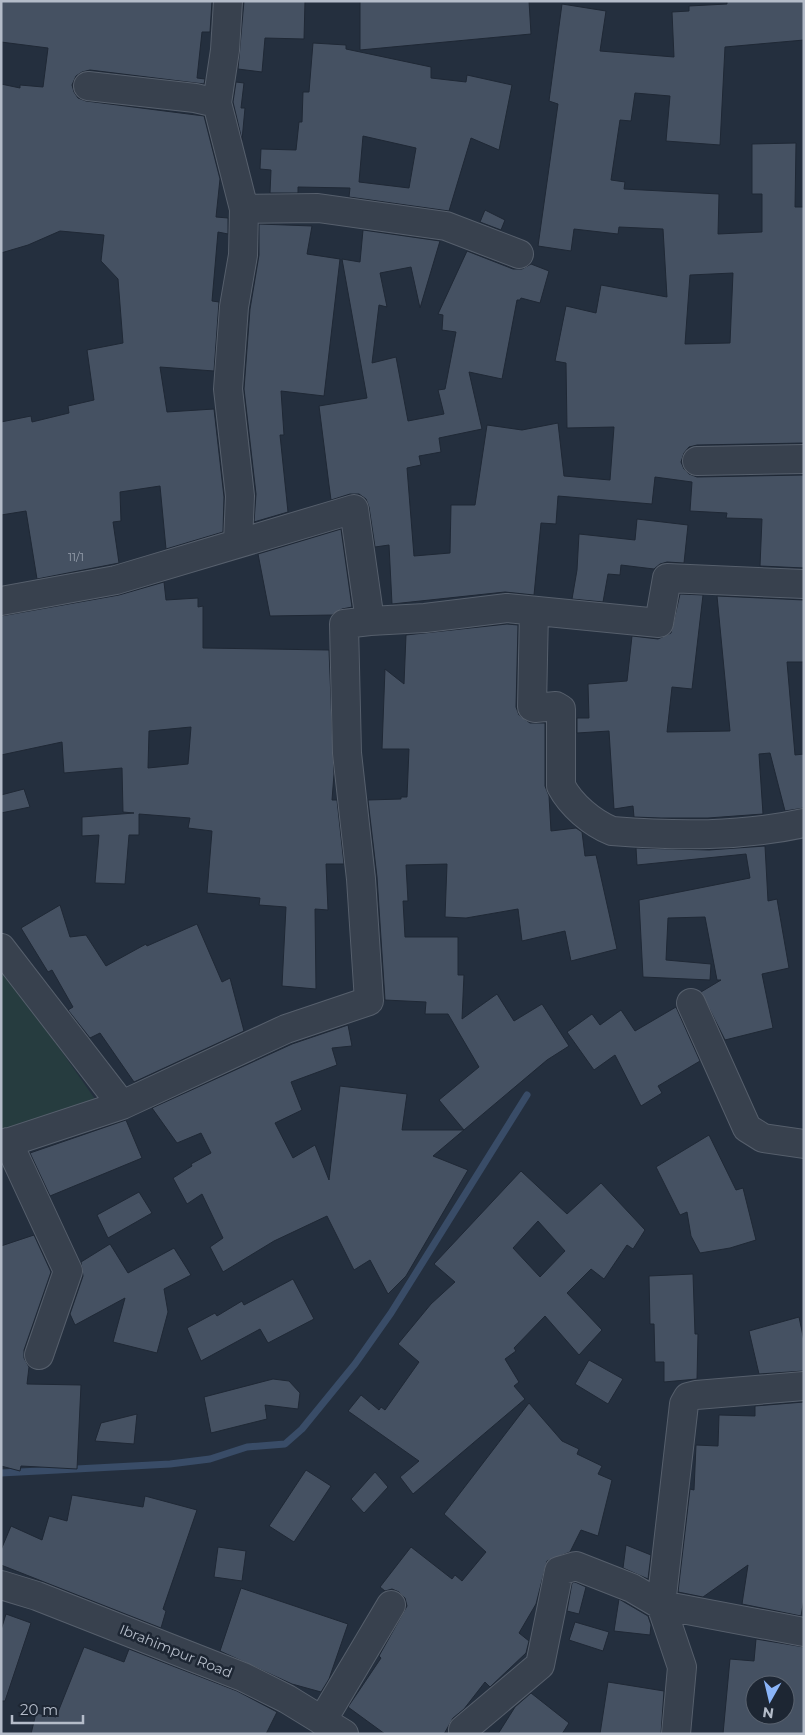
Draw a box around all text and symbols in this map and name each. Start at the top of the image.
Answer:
house number: 11/1 [68,550,84,564]
street label: Ibrahimpur Road [117,1620,235,1682]
north arrow [745,1675,795,1725]
scale bar [12,1692,84,1724]
text: 20 m [20,1700,58,1719]
text: N [761,1703,775,1723]

